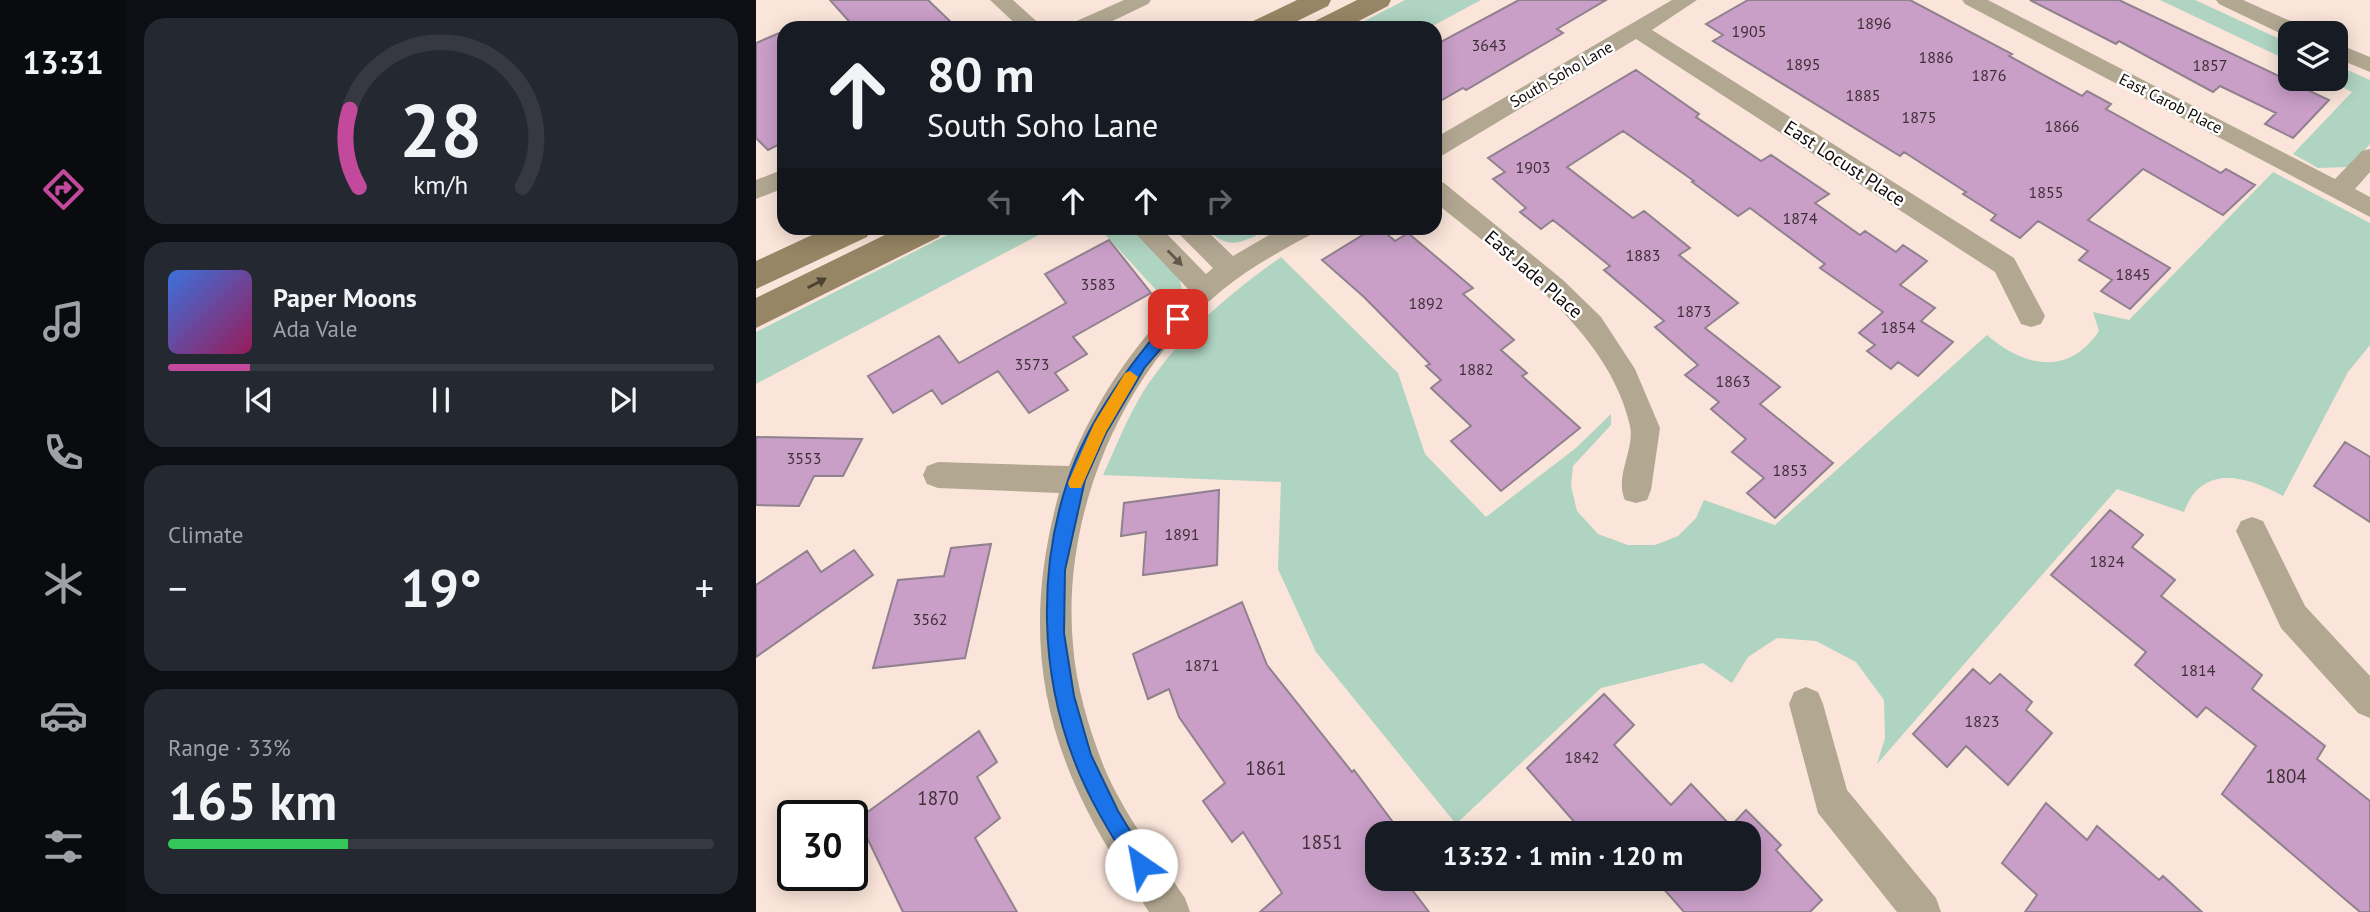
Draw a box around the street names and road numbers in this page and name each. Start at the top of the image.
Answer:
street label: South Soho Lane [1506,36,1616,112]
street label: East Carob Place [2116,68,2226,138]
street label: East Locust Place [1780,115,1910,211]
street label: East Jade Place [1480,225,1588,323]

